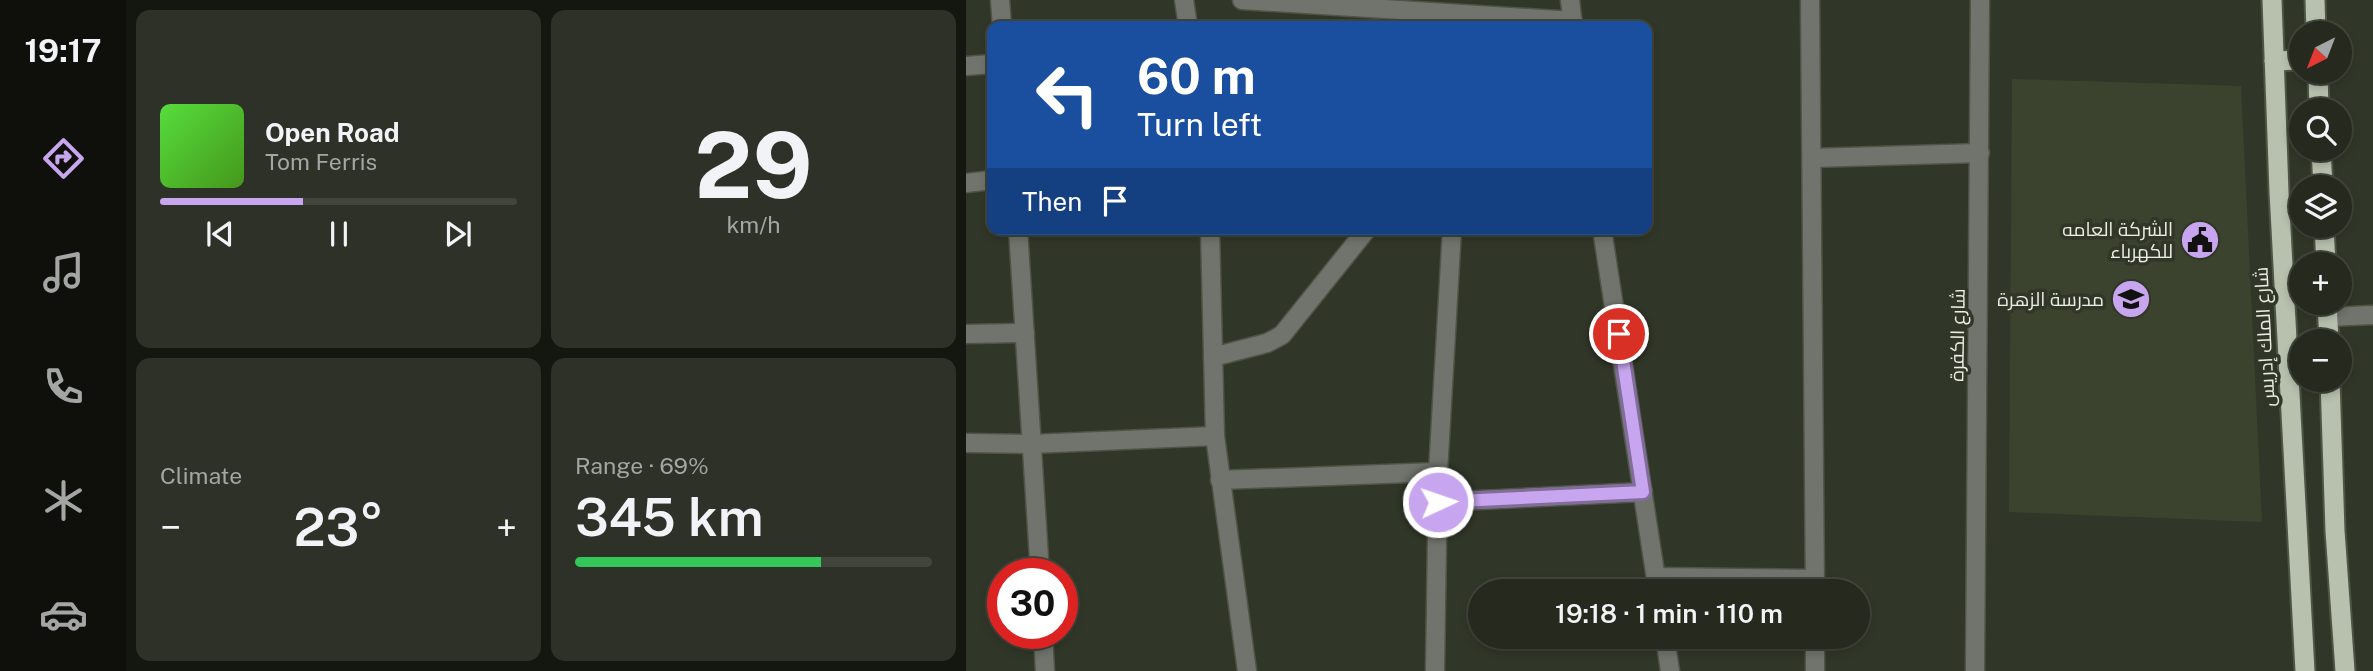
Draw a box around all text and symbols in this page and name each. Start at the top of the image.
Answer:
north arrow [2289,21,2352,84]
map controls [2289,21,2352,392]
text: 19:17 [24,32,102,69]
text: 60 m [1137,47,1256,105]
icon: left [1022,49,1113,140]
button: search [2289,98,2352,161]
text: Turn left [1137,106,1262,143]
text: 29 [695,112,812,218]
text: Open Road [265,117,400,148]
icon: directions [39,134,88,183]
text: Tom Ferris [265,148,377,175]
button: layers [2289,175,2352,238]
icon: arrive [1096,182,1134,220]
text: Then [1022,186,1082,217]
text: km/h [726,211,781,238]
icon: previous [201,215,239,253]
icon: pause [320,215,358,253]
icon: next [439,215,477,253]
place label: الشركة العامه للكهرباء [2062,218,2173,263]
public building icon: الشركة العامه للكهرباء [2179,219,2221,261]
icon: music [39,248,88,297]
button: + [2289,252,2352,315]
street label: شارع الملك إدريس [2249,266,2282,408]
school or university icon: مدرسة الزهرة [2110,278,2152,320]
street label: شارع الكفرة [1945,288,1972,382]
place label: مدرسة الزهرة [1997,288,2104,311]
pin [1589,304,1649,364]
icon: arrive [1600,315,1638,353]
button: − [2289,329,2352,392]
icon: phone [39,362,88,411]
text: Range · 69% [575,452,709,479]
text: Climate [160,462,242,489]
position arrow [1401,465,1475,539]
icon: climate [39,476,88,525]
text: 345 km [575,487,764,548]
text: 23° [293,497,384,558]
text: − [160,505,181,550]
text: + [496,505,517,550]
speed limit sign: 30 [987,558,1078,649]
icon: car [39,590,88,639]
text: 19:18 · 1 min · 110 m [1555,598,1783,629]

